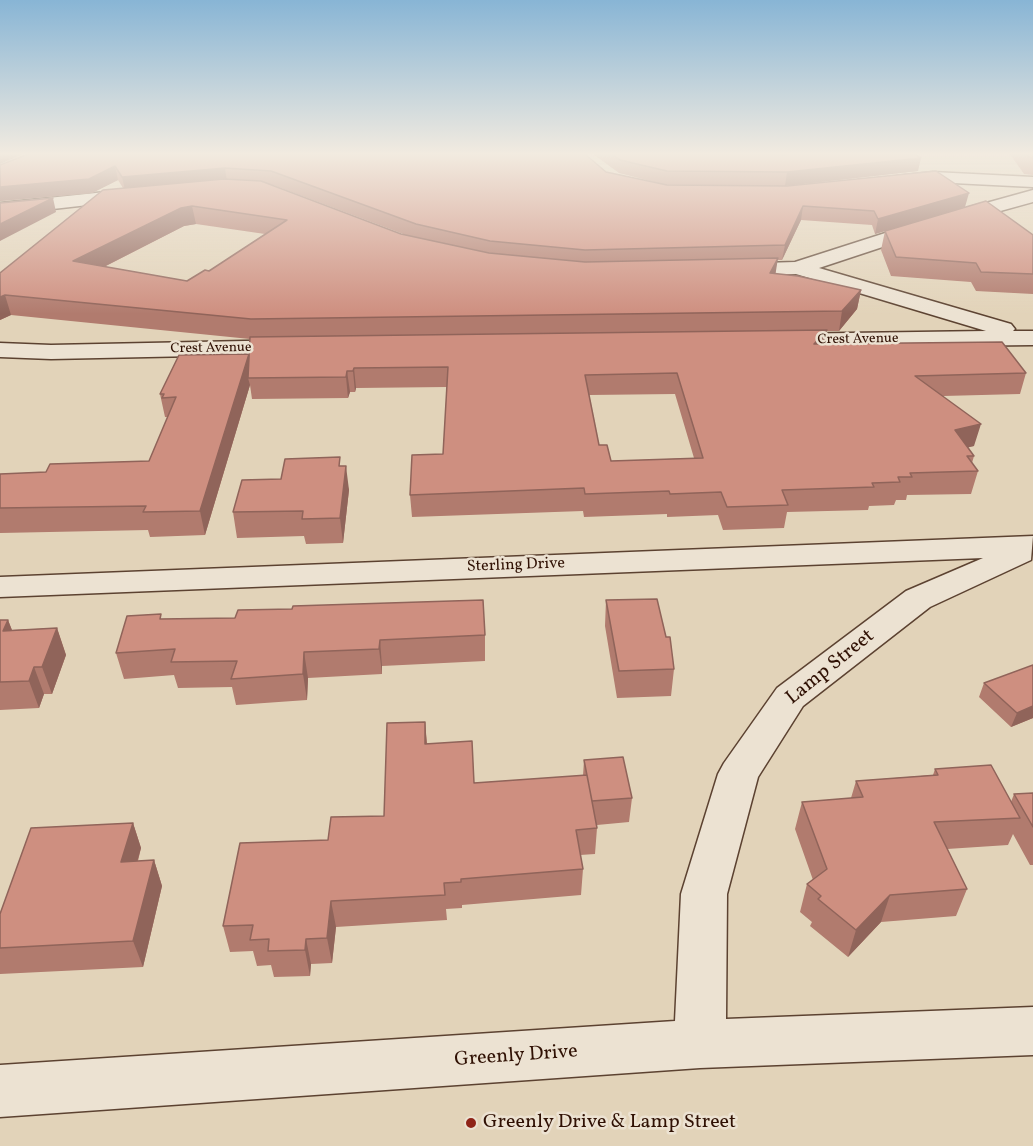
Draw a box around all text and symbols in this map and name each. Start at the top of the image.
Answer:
street label: Crest Avenue [817,331,899,349]
street label: Crest Avenue [170,340,252,358]
street label: Sterling Drive [467,555,565,577]
street label: Lamp Street [782,625,880,711]
street label: Greenly Drive [454,1041,578,1073]
place label: Greenly Drive & Lamp Street [483,1111,736,1135]
marker: Greenly Drive & Lamp Street [464,1116,478,1130]

